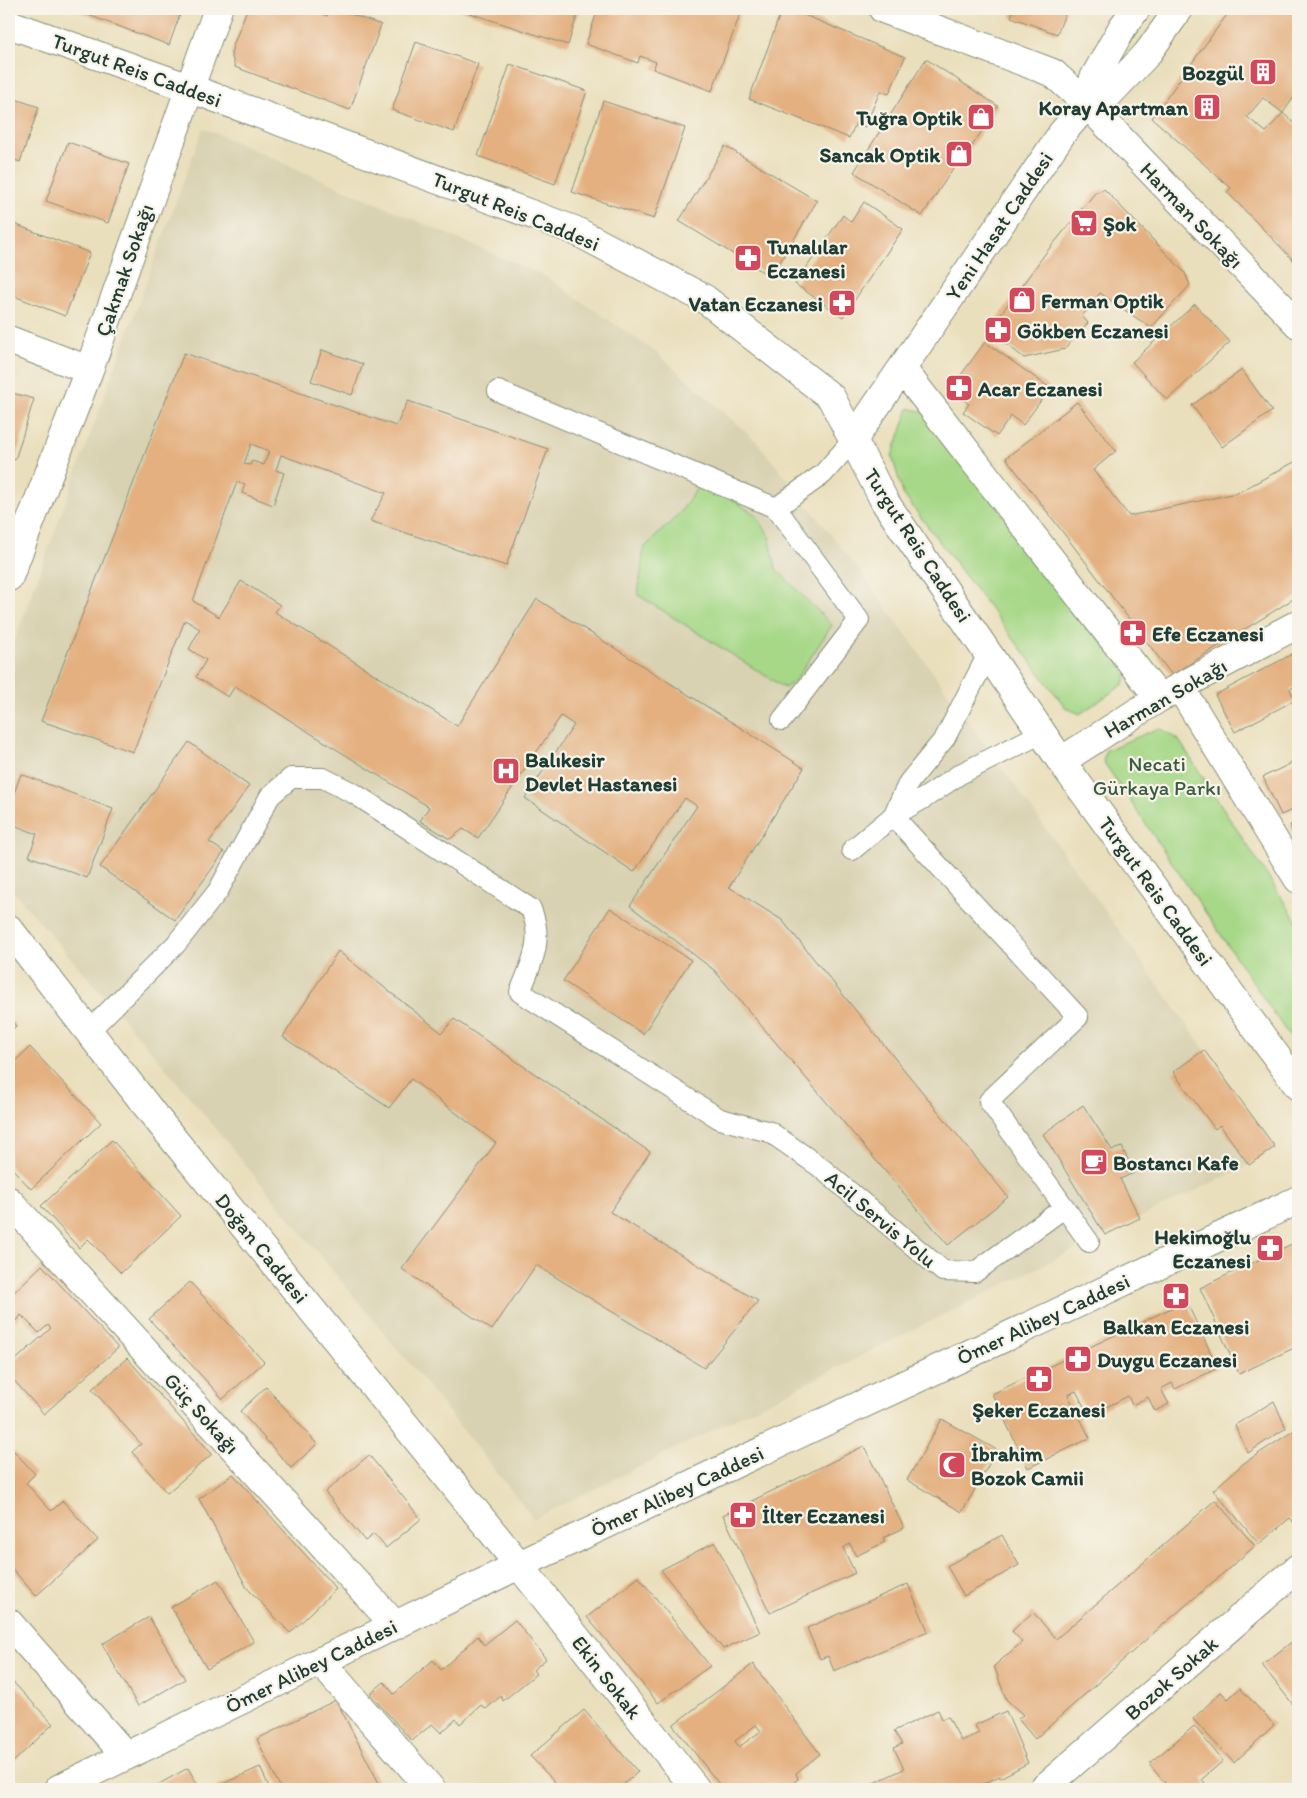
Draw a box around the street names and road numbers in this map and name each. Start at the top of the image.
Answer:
street label: Turgut Reis Caddesi [49,28,225,112]
street label: Yeni Hasat Caddesi [940,147,1058,305]
street label: Harman Sokağı [1135,157,1249,273]
street label: Turgut Reis Caddesi [429,166,603,256]
street label: Çakmak Sokağı [90,200,158,340]
street label: Turgut Reis Caddesi [859,463,977,627]
street label: Harman Sokağı [1099,653,1231,743]
street label: Turgut Reis Caddesi [1093,811,1219,971]
street label: Acil Servis Yolu [820,1165,942,1273]
street label: Doğan Caddesi [210,1188,314,1308]
street label: Ömer Alibey Caddesi [953,1268,1133,1370]
street label: Güç Sokağı [159,1367,245,1459]
street label: Ömer Alibey Caddesi [587,1440,767,1542]
street label: Ömer Alibey Caddesi [221,1614,401,1718]
street label: Ekin Sokak [567,1630,647,1724]
street label: Bozok Sokak [1119,1631,1223,1725]

